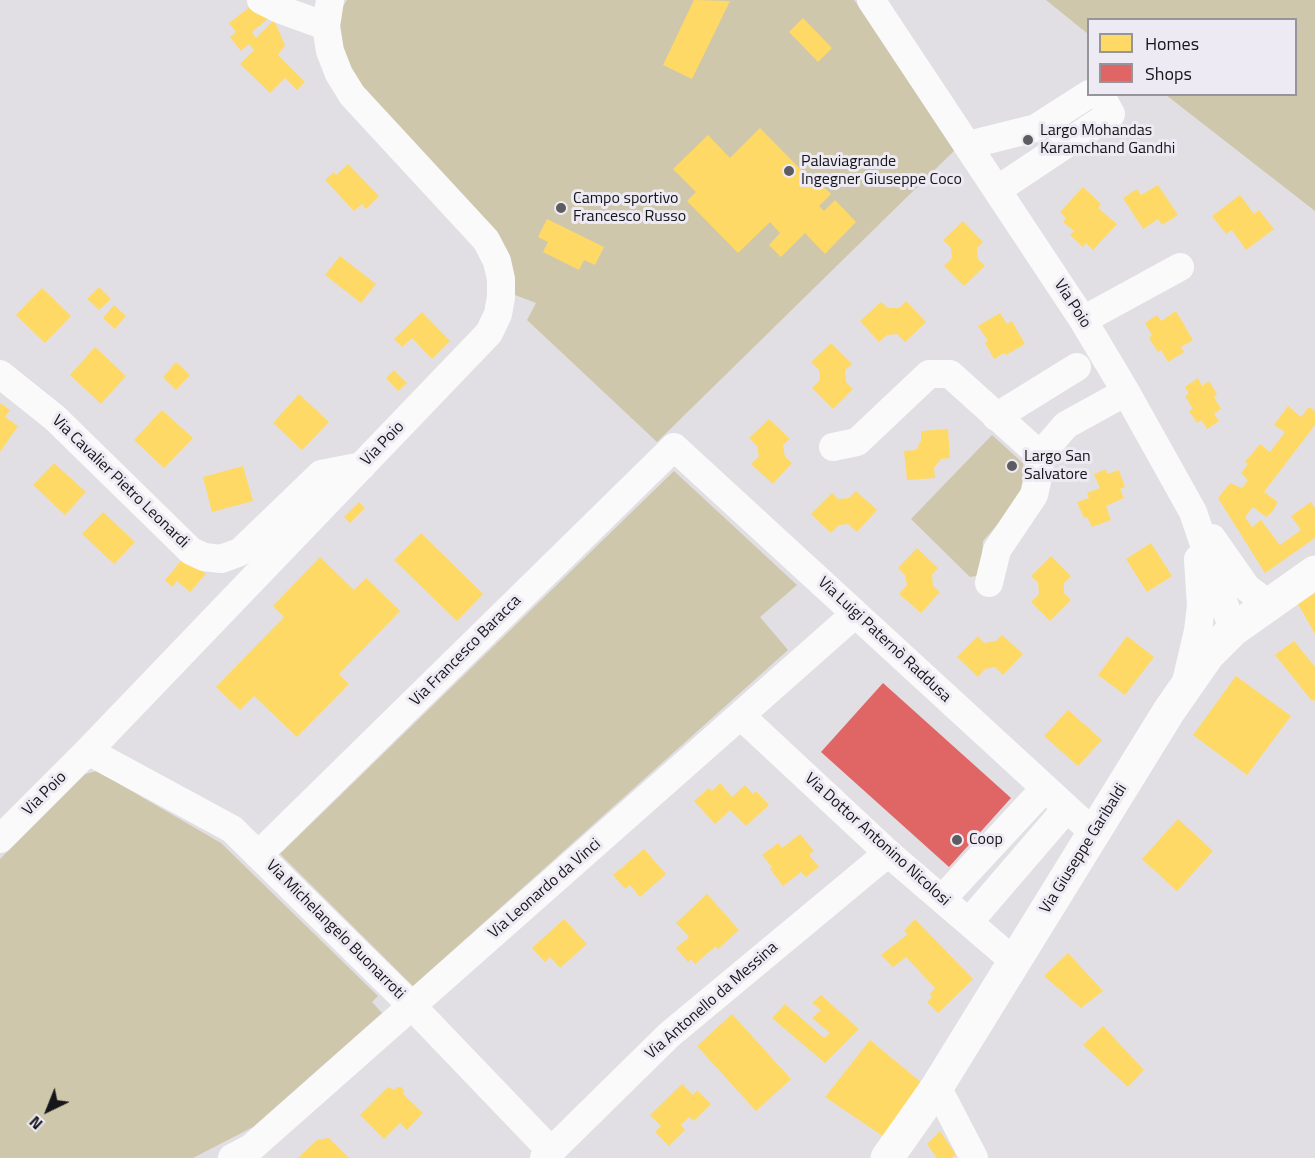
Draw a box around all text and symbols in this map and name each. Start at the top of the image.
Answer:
legend [1087,18,1297,96]
text: Homes [1145,30,1199,57]
text: Shops [1145,60,1192,87]
place label: Largo Mohandas Karamchand Gandhi [1040,121,1175,159]
marker: Largo Mohandas Karamchand Gandhi [1021,133,1035,147]
place label: Palaviagrande Ingegner Giuseppe Coco [801,152,962,190]
marker: Palaviagrande Ingegner Giuseppe Coco [782,164,796,178]
place label: Campo sportivo Francesco Russo [573,189,686,227]
marker: Campo sportivo Francesco Russo [554,201,568,215]
street label: Via Poio [1049,276,1095,332]
street label: Via Cavalier Pietro Leonardi [48,412,192,552]
street label: Via Poio [357,418,409,470]
place label: Largo San Salvatore [1024,447,1091,485]
marker: Largo San Salvatore [1005,459,1019,473]
street label: Via Luigi Paternò Raddusa [813,573,955,707]
street label: Via Francesco Baracca [406,591,526,711]
street label: Via Poio [19,768,71,820]
street label: Via Dottor Antonino Nicolosi [800,770,954,910]
street label: Via Giuseppe Garibaldi [1036,781,1132,917]
place label: Coop [969,830,1003,850]
marker: Coop [950,833,964,847]
street label: Via Leonardo da Vinci [485,835,605,943]
street label: Via Michelangelo Buonarroti [261,856,409,1004]
street label: Via Antonello da Messina [642,938,782,1064]
north arrow [18,1080,78,1140]
text: N [23,1111,48,1136]

